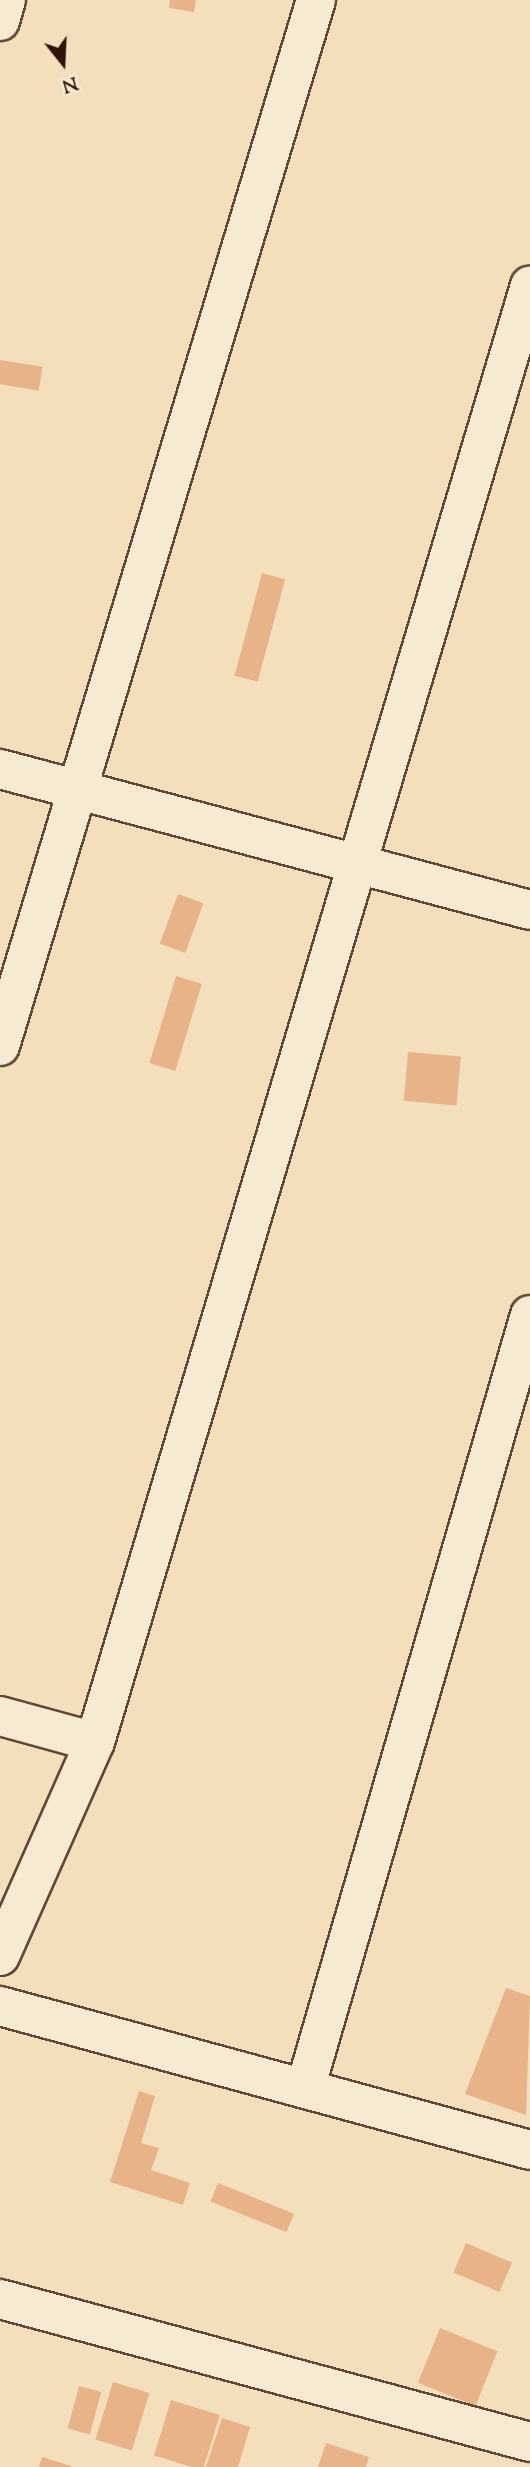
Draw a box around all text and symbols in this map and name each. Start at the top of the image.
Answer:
north arrow [28,28,98,98]
text: N [58,68,81,99]

